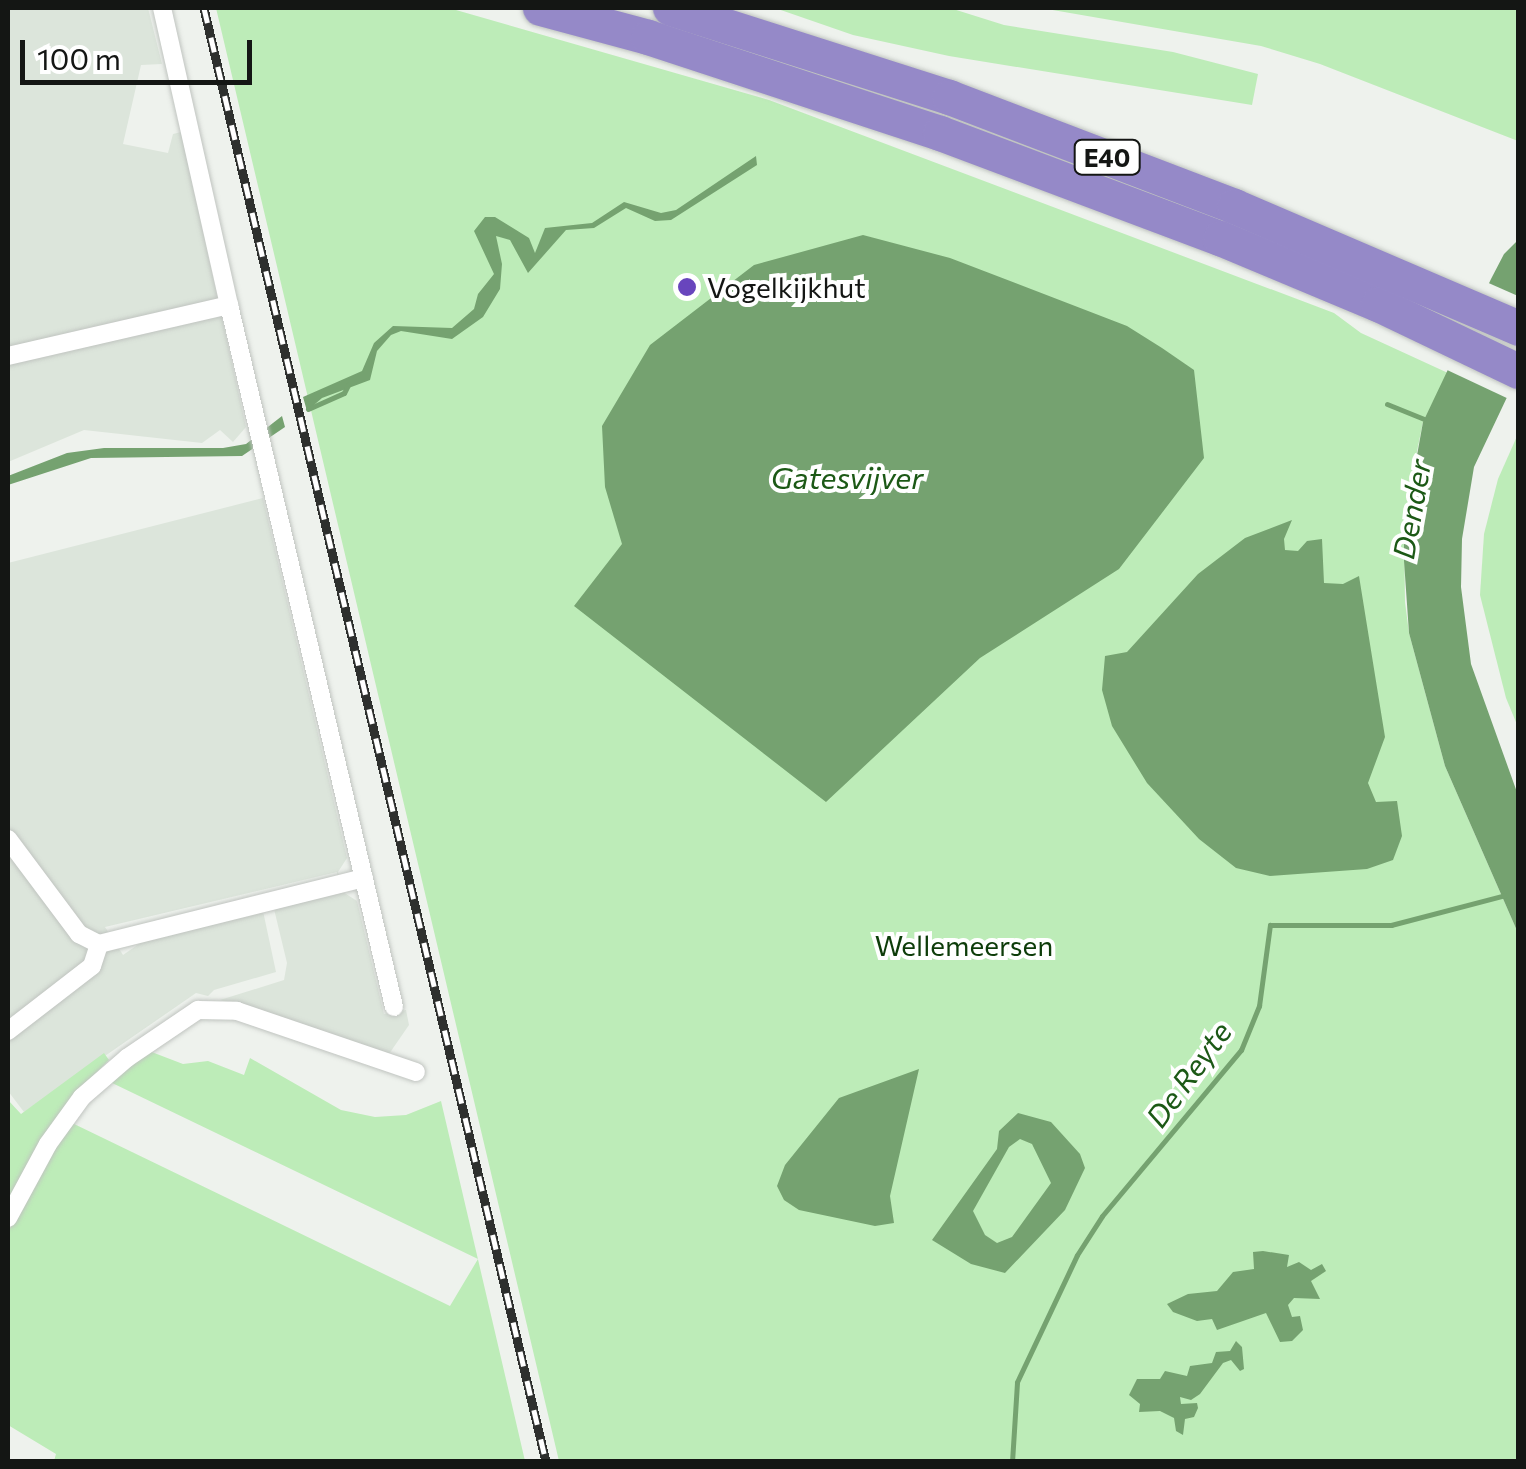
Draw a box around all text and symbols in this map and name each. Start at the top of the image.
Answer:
scale bar [25,20,258,82]
text: 100 m [37,39,121,76]
road number: E40 [1072,137,1142,177]
place label: Vogelkijkhut [707,270,866,304]
marker: Vogelkijkhut [676,276,698,298]
water label: Dender [1385,457,1437,561]
water label: Gatesvijver [771,459,923,495]
park label: Wellemeersen [875,928,1053,962]
water label: De Reyte [1138,1014,1238,1134]

